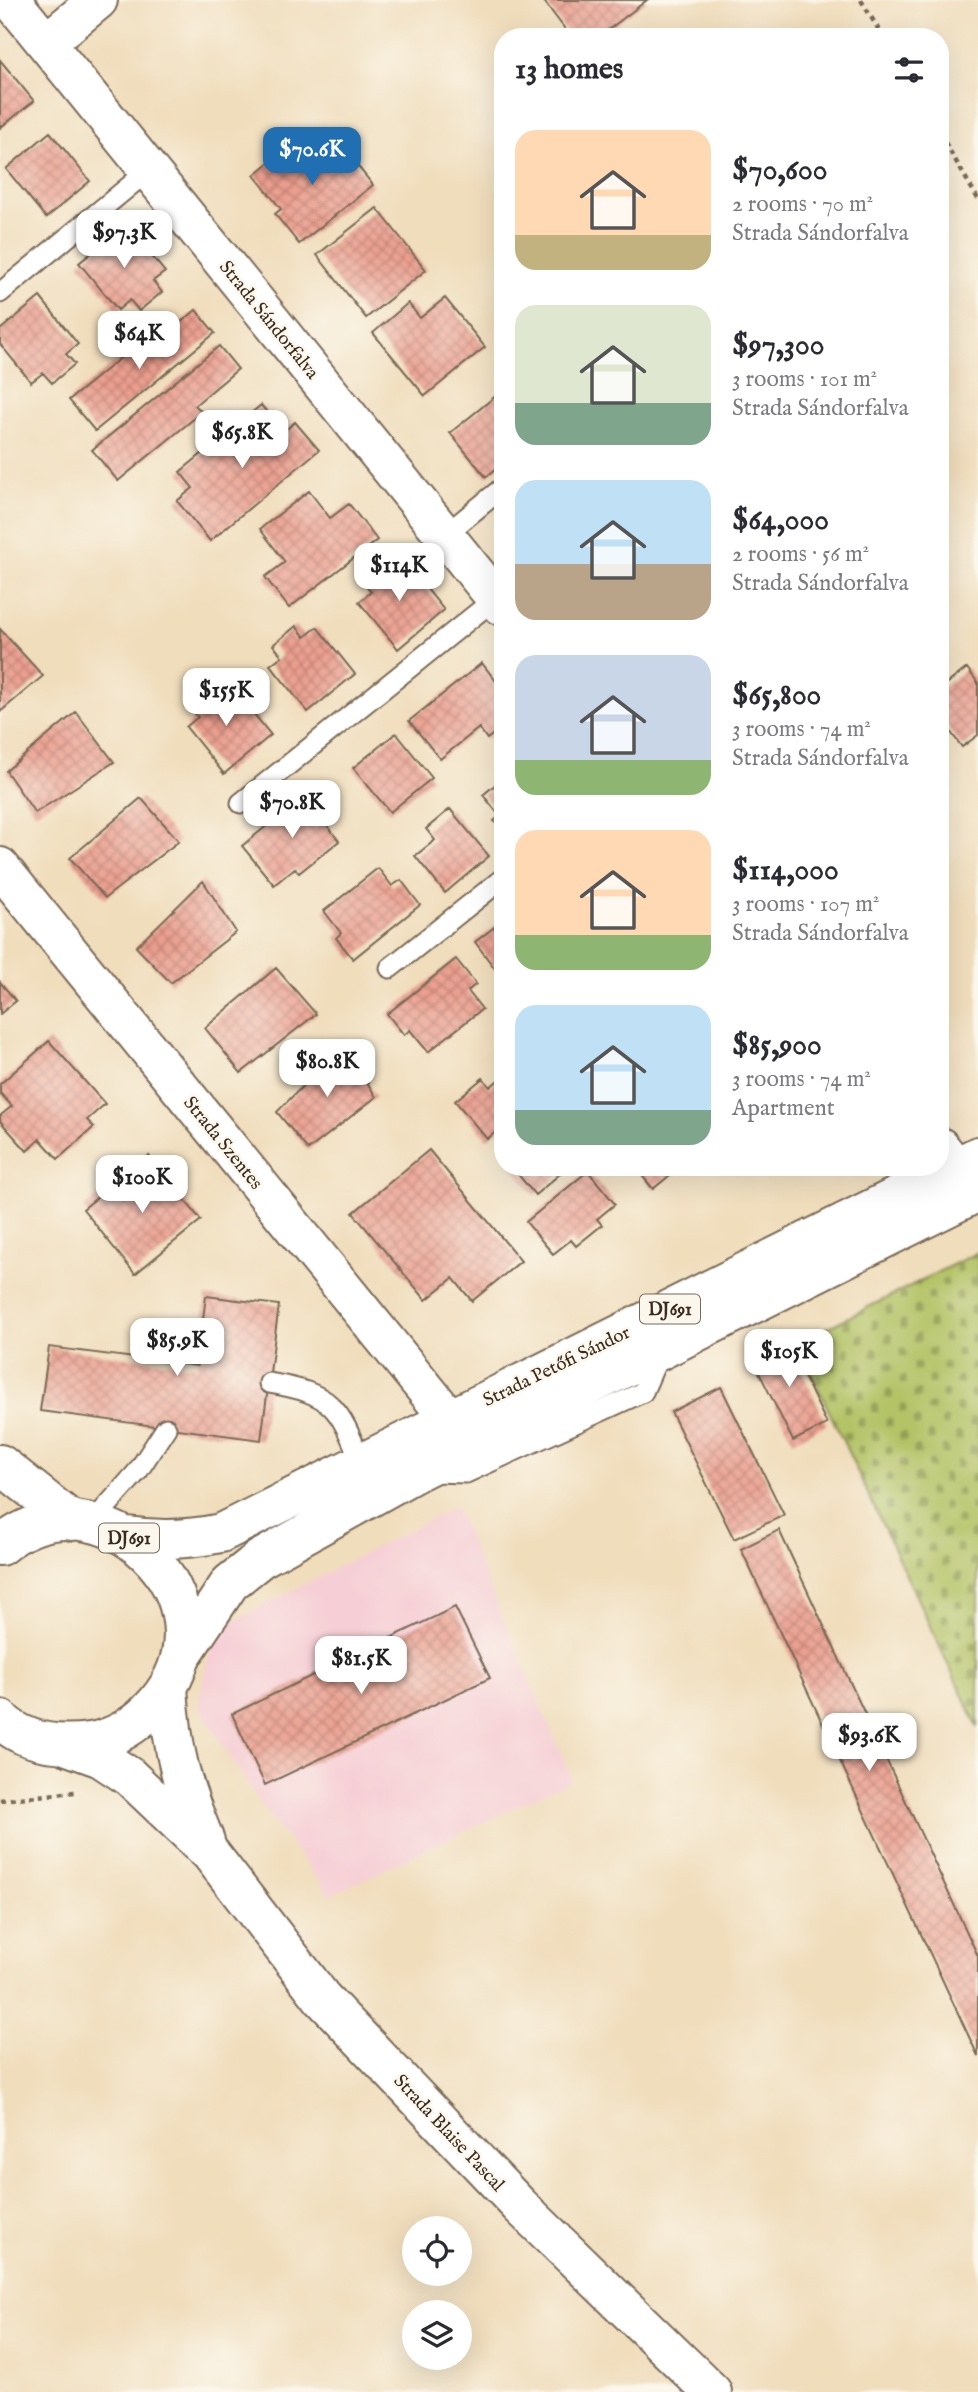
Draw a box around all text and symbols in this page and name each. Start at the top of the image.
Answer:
text: 13 homes [515,51,623,89]
icon: filters [890,51,928,89]
pin: $70.6K [255,128,369,187]
text: $70.6K [279,135,345,164]
text: $70,600 [732,152,828,190]
icon: home [571,158,655,242]
text: 2 rooms · 70 m² [732,190,873,219]
pin: $97.3K [67,210,181,270]
text: $97.3K [92,218,156,247]
text: Strada Sándorfalva [732,219,909,248]
street label: Strada Sándorfalva [213,256,324,385]
pin: $64K [98,312,180,371]
text: $64K [114,319,164,348]
text: $97,300 [732,327,824,365]
icon: home [571,333,655,417]
text: 3 rooms · 101 m² [732,365,877,394]
text: Strada Sándorfalva [732,394,909,423]
pin: $65.8K [185,410,299,470]
text: $65.8K [211,418,273,447]
text: $64,000 [732,502,829,540]
icon: home [571,508,655,592]
text: 2 rooms · 56 m² [732,540,869,569]
pin: $114K [350,544,448,603]
text: $114K [370,551,428,580]
text: Strada Sándorfalva [732,569,909,598]
pin: $155K [177,668,275,728]
text: $155K [199,676,253,705]
text: $65,800 [732,677,821,715]
icon: home [571,683,655,767]
text: 3 rooms · 74 m² [732,715,871,744]
text: Strada Sándorfalva [732,744,909,773]
pin: $70.8K [235,780,349,840]
text: $70.8K [259,788,325,817]
text: $114,000 [732,852,839,890]
icon: home [571,858,655,942]
text: 3 rooms · 107 m² [732,890,880,919]
text: Strada Sándorfalva [732,919,909,948]
text: $85,900 [732,1027,822,1065]
icon: home [571,1033,655,1117]
pin: $80.8K [270,1040,384,1099]
text: $80.8K [295,1047,359,1076]
text: 3 rooms · 74 m² [732,1065,871,1094]
street label: Strada Szentes [178,1092,267,1195]
text: Apartment [732,1094,835,1123]
pin: $100K [93,1156,191,1215]
text: $100K [112,1163,172,1192]
road number: DJ691 [640,1294,700,1324]
pin: $85.9K [120,1318,234,1378]
street label: Strada Petőfi Sándor [479,1321,634,1413]
text: $85.9K [146,1326,208,1355]
pin: $105K [740,1330,838,1389]
text: $105K [760,1337,818,1366]
road number: DJ691 [99,1524,159,1553]
pin: $81.5K [304,1636,418,1696]
text: $81.5K [331,1644,391,1673]
pin: $93.6K [812,1714,926,1773]
text: $93.6K [838,1721,900,1750]
street label: Strada Blaise Pascal [388,2070,510,2198]
map controls [402,2216,472,2370]
button: locate [402,2216,472,2286]
button: layers [402,2300,472,2370]

